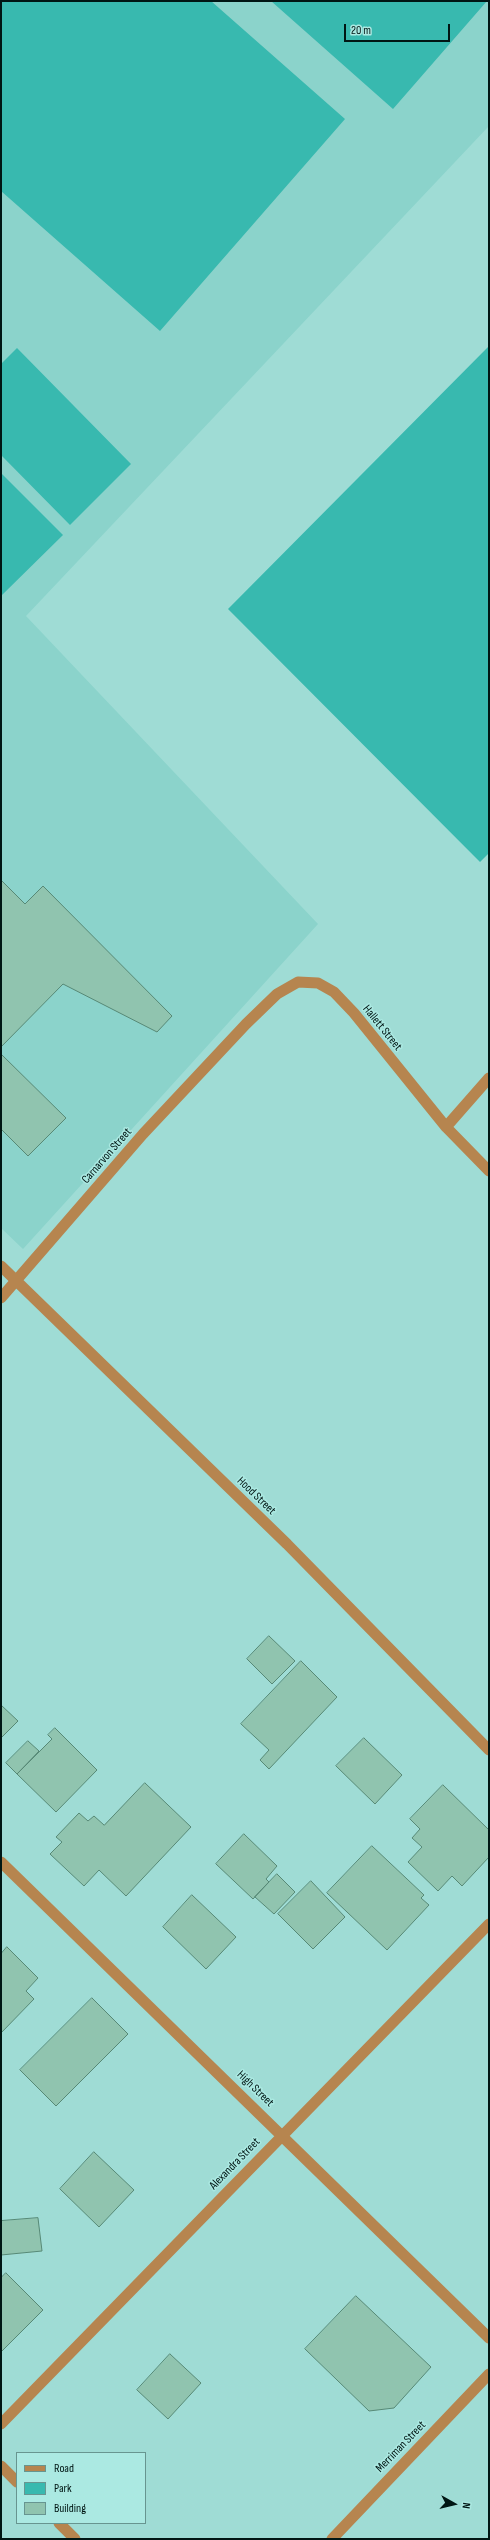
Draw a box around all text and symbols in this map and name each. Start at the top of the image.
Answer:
scale bar [346,16,452,42]
text: 20 m [351,23,371,38]
street label: Hallett Street [359,1002,405,1054]
street label: Carnarvon Street [79,1125,135,1187]
street label: Hood Street [234,1474,278,1518]
street label: High Street [234,2068,276,2110]
street label: Alexandra Street [207,2135,263,2193]
street label: Merriman Street [373,2418,429,2476]
legend [16,2452,146,2524]
text: Road [54,2461,74,2476]
text: Park [54,2481,72,2496]
north arrow [434,2484,474,2524]
text: Building [54,2501,86,2516]
text: N [460,2502,473,2510]

